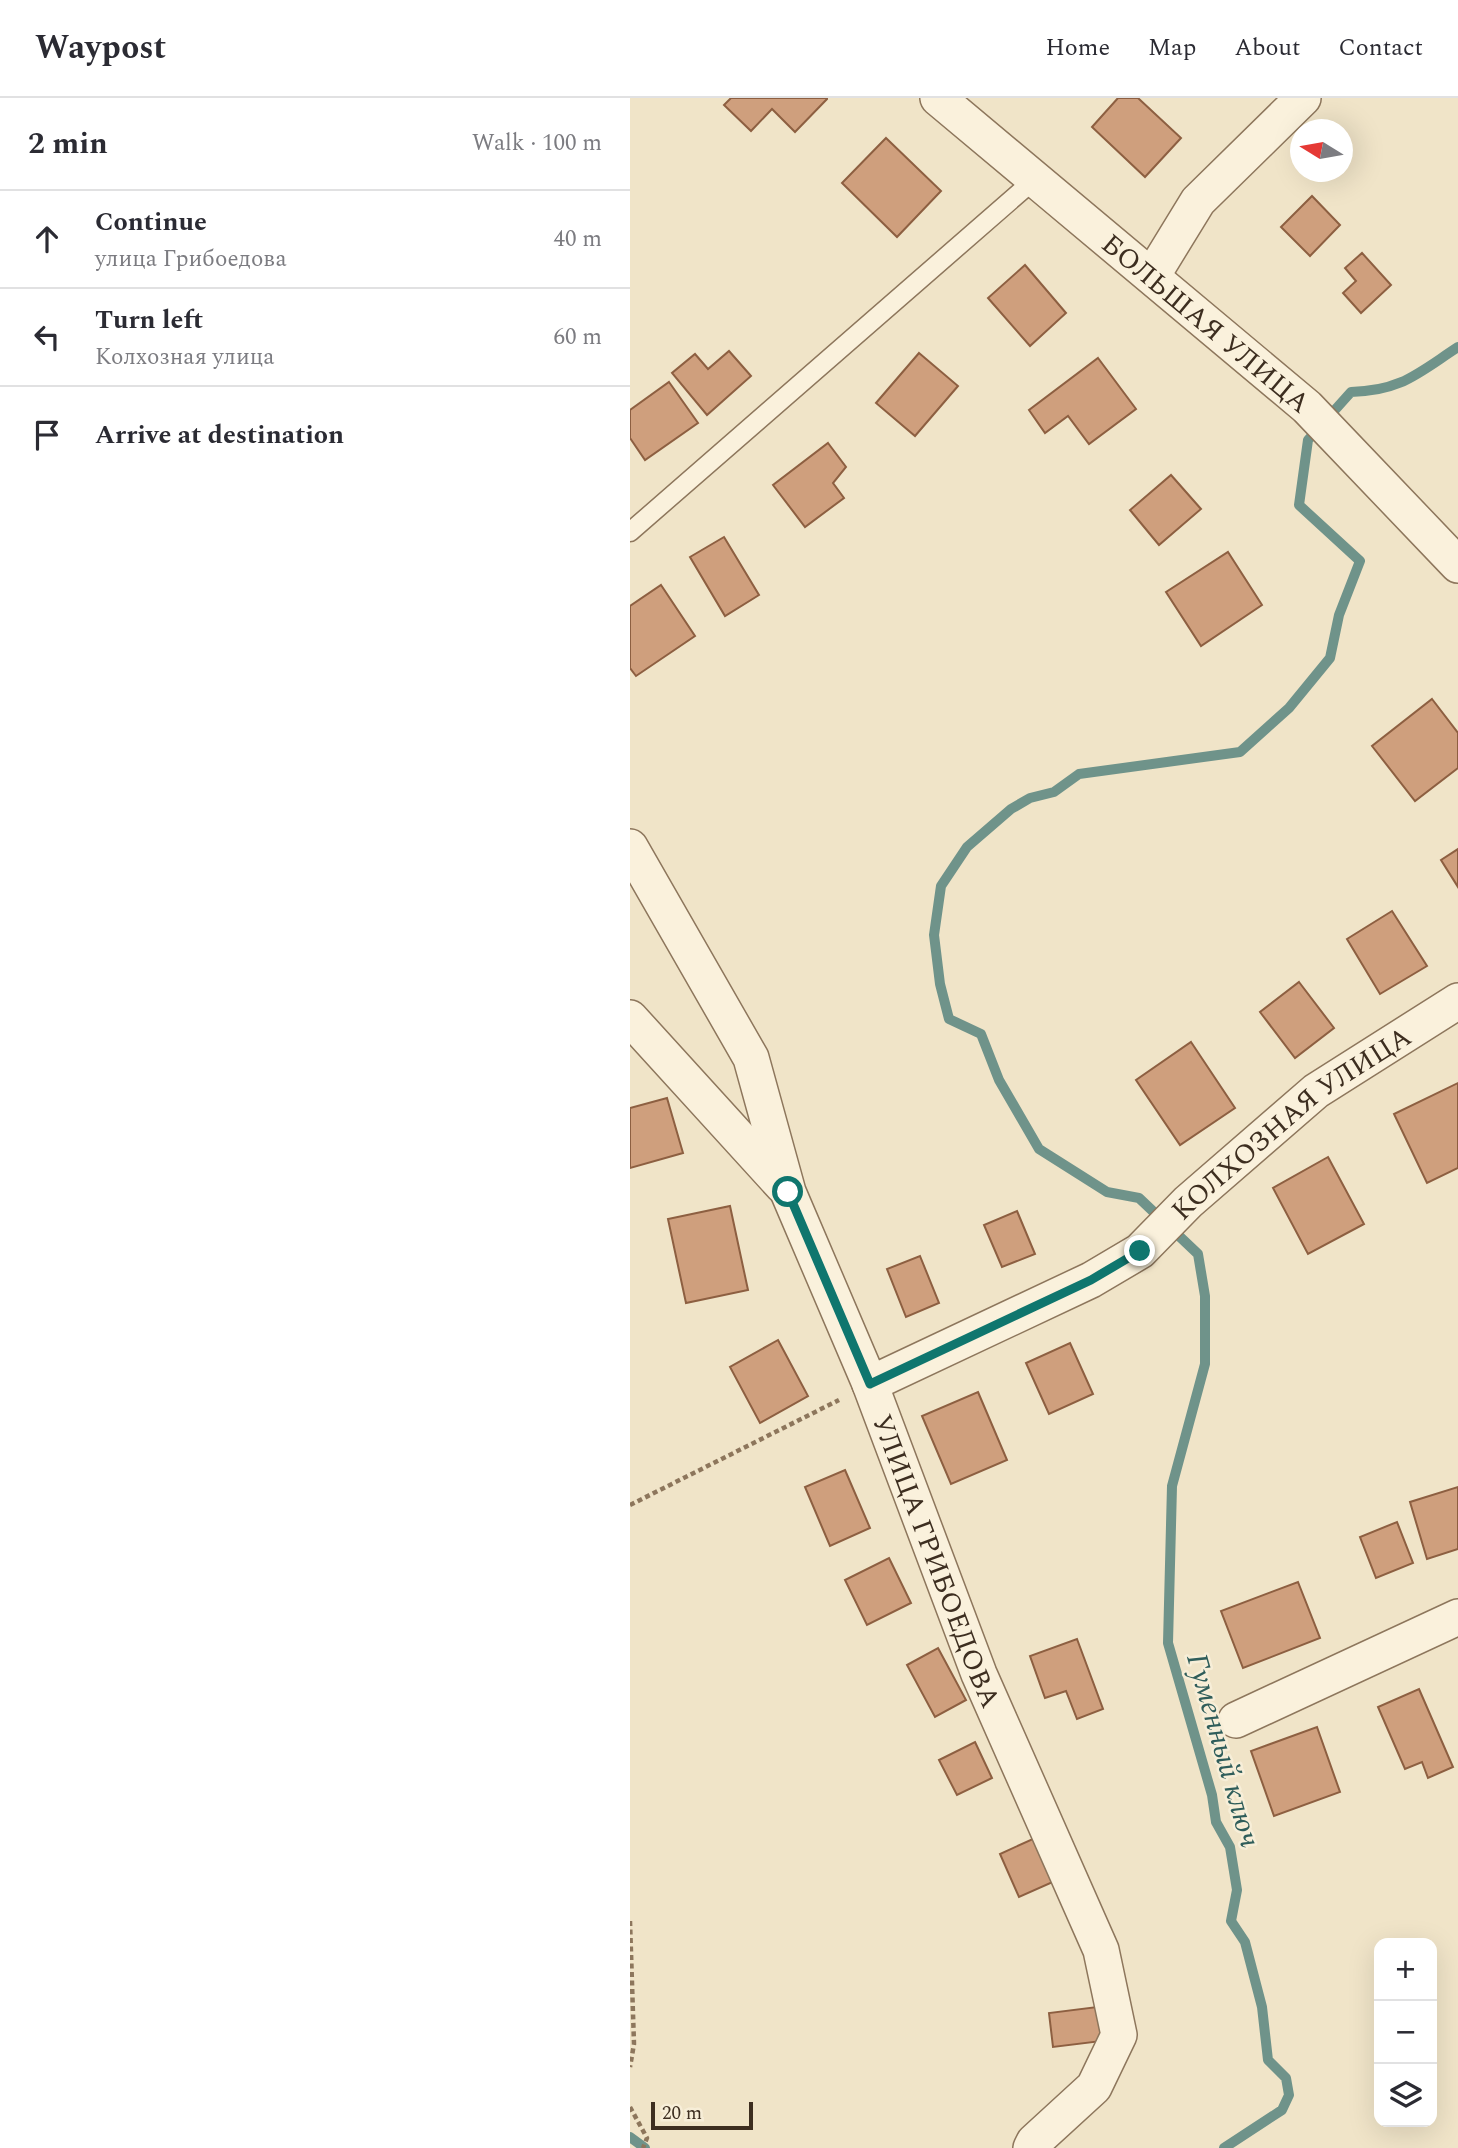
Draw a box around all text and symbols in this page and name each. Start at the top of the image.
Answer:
text: Waypost [35,23,166,73]
text: Home [1045,30,1110,66]
text: Map [1148,30,1196,66]
text: About [1234,30,1300,66]
text: Contact [1338,30,1423,66]
north arrow [1290,119,1353,182]
text: 2 min [28,121,108,167]
text: Walk · 100 m [472,126,602,161]
text: Continue [95,202,207,242]
icon: ahead [28,220,66,258]
text: 40 m [553,222,602,257]
street label: БОЛЬШАЯ УЛИЦА [1091,223,1319,424]
text: улица Грибоедова [95,242,287,277]
text: Turn left [95,300,203,340]
icon: left [28,318,66,356]
text: 60 m [553,320,602,355]
text: Колхозная улица [95,340,275,375]
text: Arrive at destination [95,415,344,455]
icon: arrive [28,416,66,454]
street label: КОЛХОЗНАЯ УЛИЦА [1161,1016,1420,1231]
route start [772,1176,803,1207]
route end [1124,1235,1155,1266]
street label: УЛИЦА ГРИБОЕДОВА [860,1408,1011,1715]
water label: Гуменный ключ [1173,1648,1273,1853]
map controls [1374,1938,1437,2127]
button: + [1374,1938,1437,2001]
button: − [1374,2001,1437,2064]
button: layers [1374,2064,1437,2127]
scale bar [651,2099,752,2131]
text: 20 m [662,2099,702,2128]

